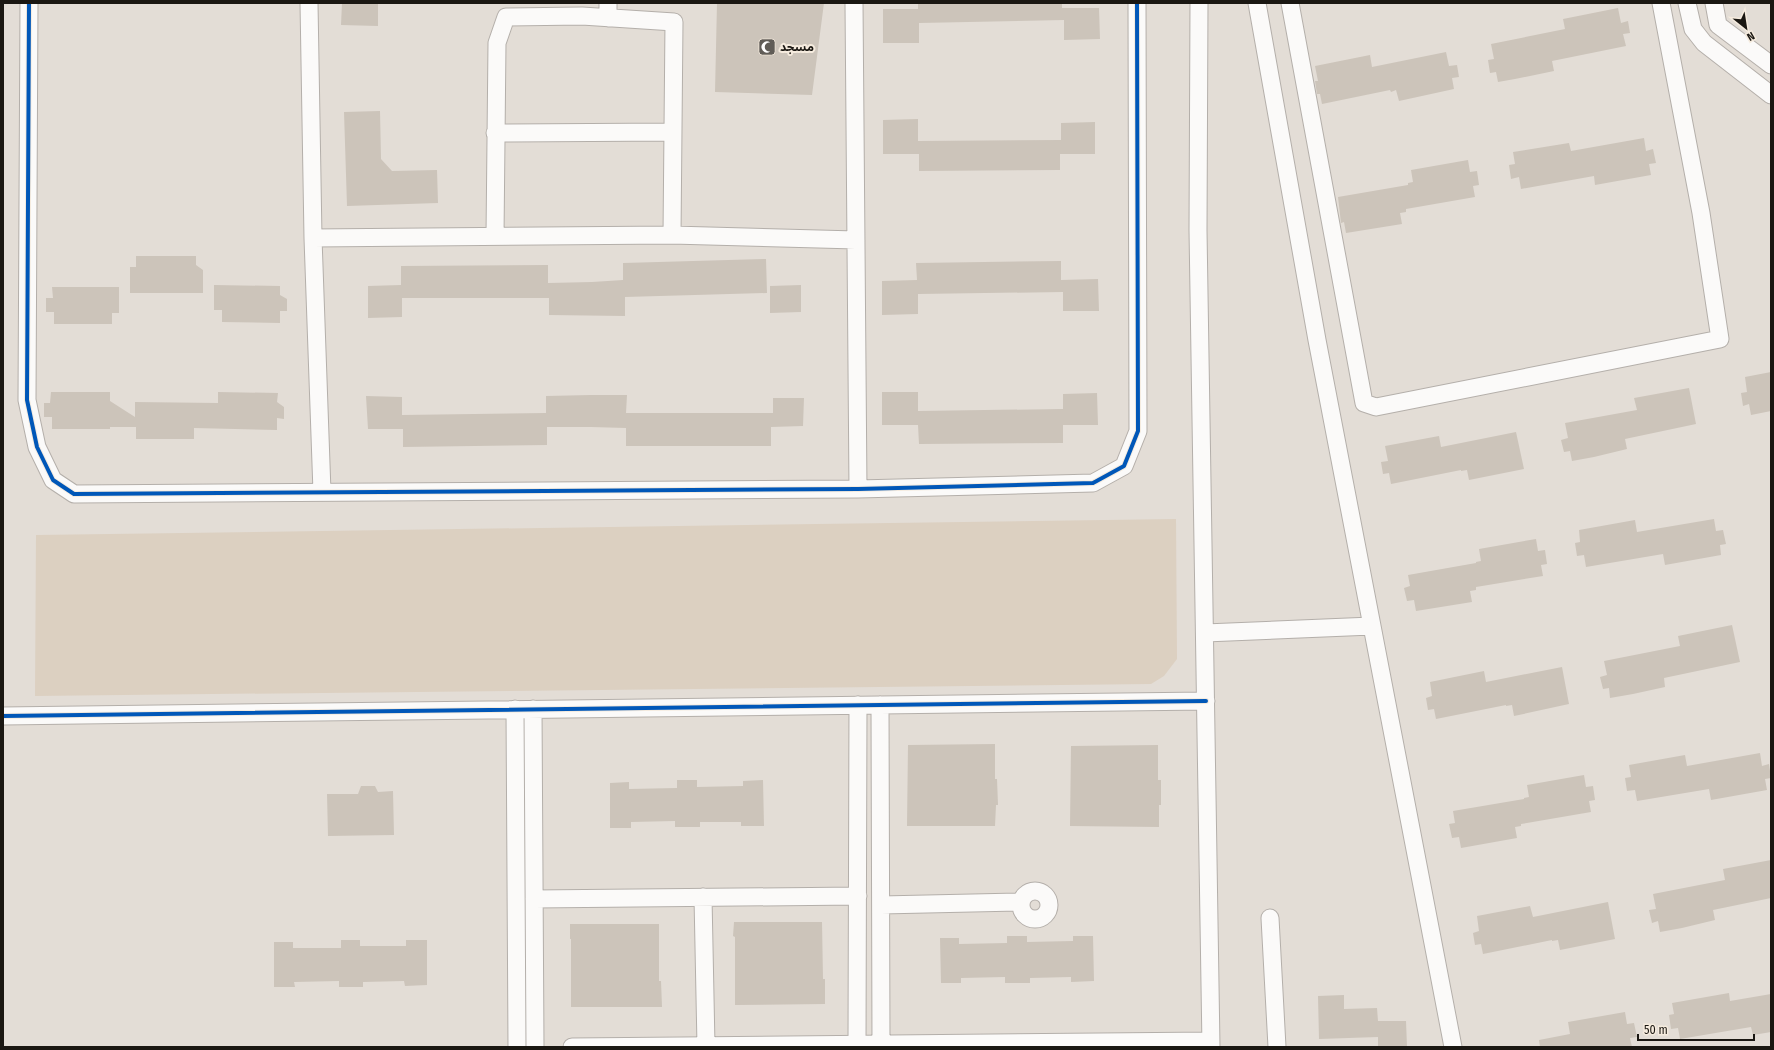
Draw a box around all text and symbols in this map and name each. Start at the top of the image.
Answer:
north arrow [1726,8,1766,48]
text: N [1745,29,1757,44]
mosque icon: مسجد [757,37,777,57]
place label: مسجد [780,40,814,54]
scale bar [1638,1016,1754,1042]
text: 50 m [1644,1023,1668,1037]

